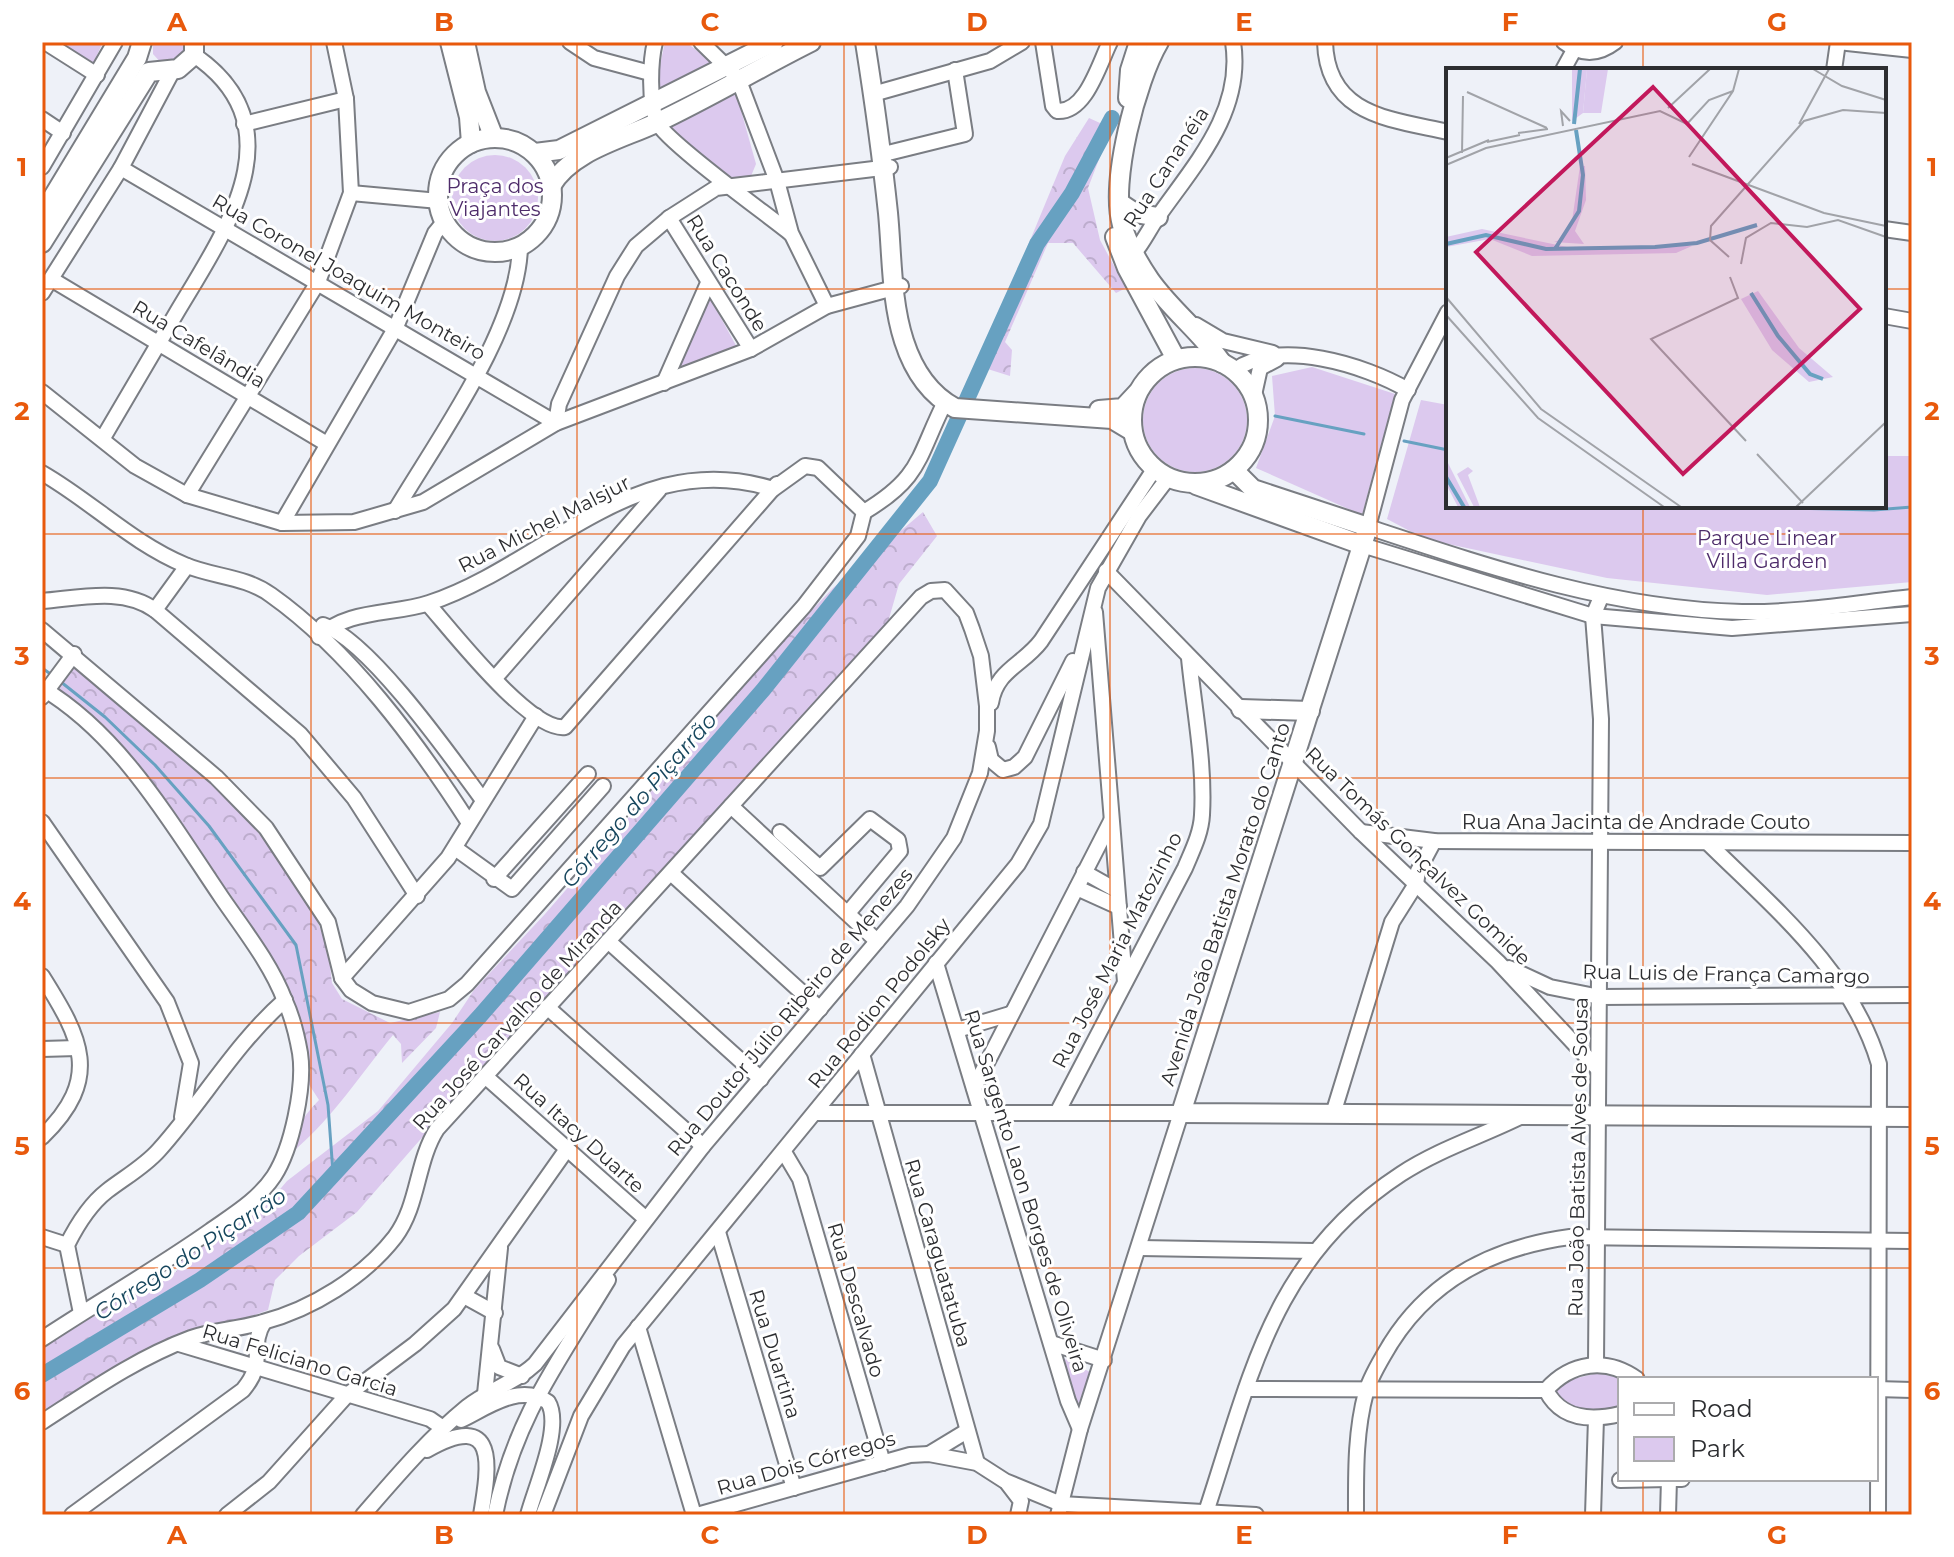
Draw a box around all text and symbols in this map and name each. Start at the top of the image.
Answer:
text: A [166,6,188,38]
text: B [434,6,454,38]
text: C [701,6,720,38]
text: D [966,6,988,38]
text: E [1235,6,1253,38]
text: F [1502,6,1518,38]
text: G [1767,6,1787,38]
inset map [1446,68,1886,508]
street label: Rua Cananéia [1118,102,1214,232]
text: 1 [17,151,27,183]
text: 1 [1927,151,1937,183]
park label: Praça dos Viajantes [446,174,544,221]
street label: Rua Coronel Joaquim Monteiro [208,189,490,365]
street label: Rua Caconde [681,210,773,336]
street label: Rua Cafelândia [128,295,270,393]
text: 2 [14,395,30,427]
text: 2 [1924,395,1940,427]
street label: Rua Michel Malsjur [454,470,634,578]
park label: Parque Linear Villa Garden [1697,526,1837,573]
text: 3 [13,640,30,672]
text: 3 [1923,640,1940,672]
water label: Córrego do Piçarrão [556,707,722,893]
street label: Avenida João Batista Morato do Canto [1155,720,1295,1088]
street label: Rua Tomás Gonçalvez Gomide [1300,742,1536,970]
street label: Rua Ana Jacinta de Andrade Couto [1462,810,1810,834]
street label: Rua José Maria Matozinho [1047,828,1187,1072]
street label: Rua Doutor Júlio Ribeiro de Menezes [662,863,918,1161]
text: 4 [13,885,31,917]
text: 4 [1923,885,1941,917]
street label: Rua José Carvalho de Miranda [407,895,627,1135]
street label: Rua Rodion Podolsky [803,913,955,1093]
street label: Rua Luis de França Camargo [1582,959,1870,989]
street label: Rua João Batista Alves de Sousa [1563,997,1593,1317]
street label: Rua Sargento Laon Borges de Oliveira [959,1007,1093,1375]
street label: Rua Itacy Duarte [509,1068,649,1198]
text: 5 [14,1130,30,1162]
text: 5 [1924,1130,1940,1162]
street label: Rua Caraguatatuba [900,1156,976,1350]
water label: Córrego do Piçarrão [89,1182,291,1326]
street label: Rua Descalvado [822,1220,890,1380]
street label: Rua Duartina [744,1286,806,1422]
street label: Rua Feliciano Garcia [199,1319,401,1401]
text: 6 [14,1375,31,1407]
text: 6 [1924,1375,1941,1407]
legend [1618,1377,1878,1481]
text: Road [1690,1394,1753,1423]
street label: Rua Dois Córregos [714,1426,898,1500]
text: Park [1690,1434,1745,1463]
text: A [166,1519,188,1551]
text: B [434,1519,454,1551]
text: C [701,1519,720,1551]
text: D [966,1519,988,1551]
text: E [1235,1519,1253,1551]
text: F [1502,1519,1518,1551]
text: G [1767,1519,1787,1551]

